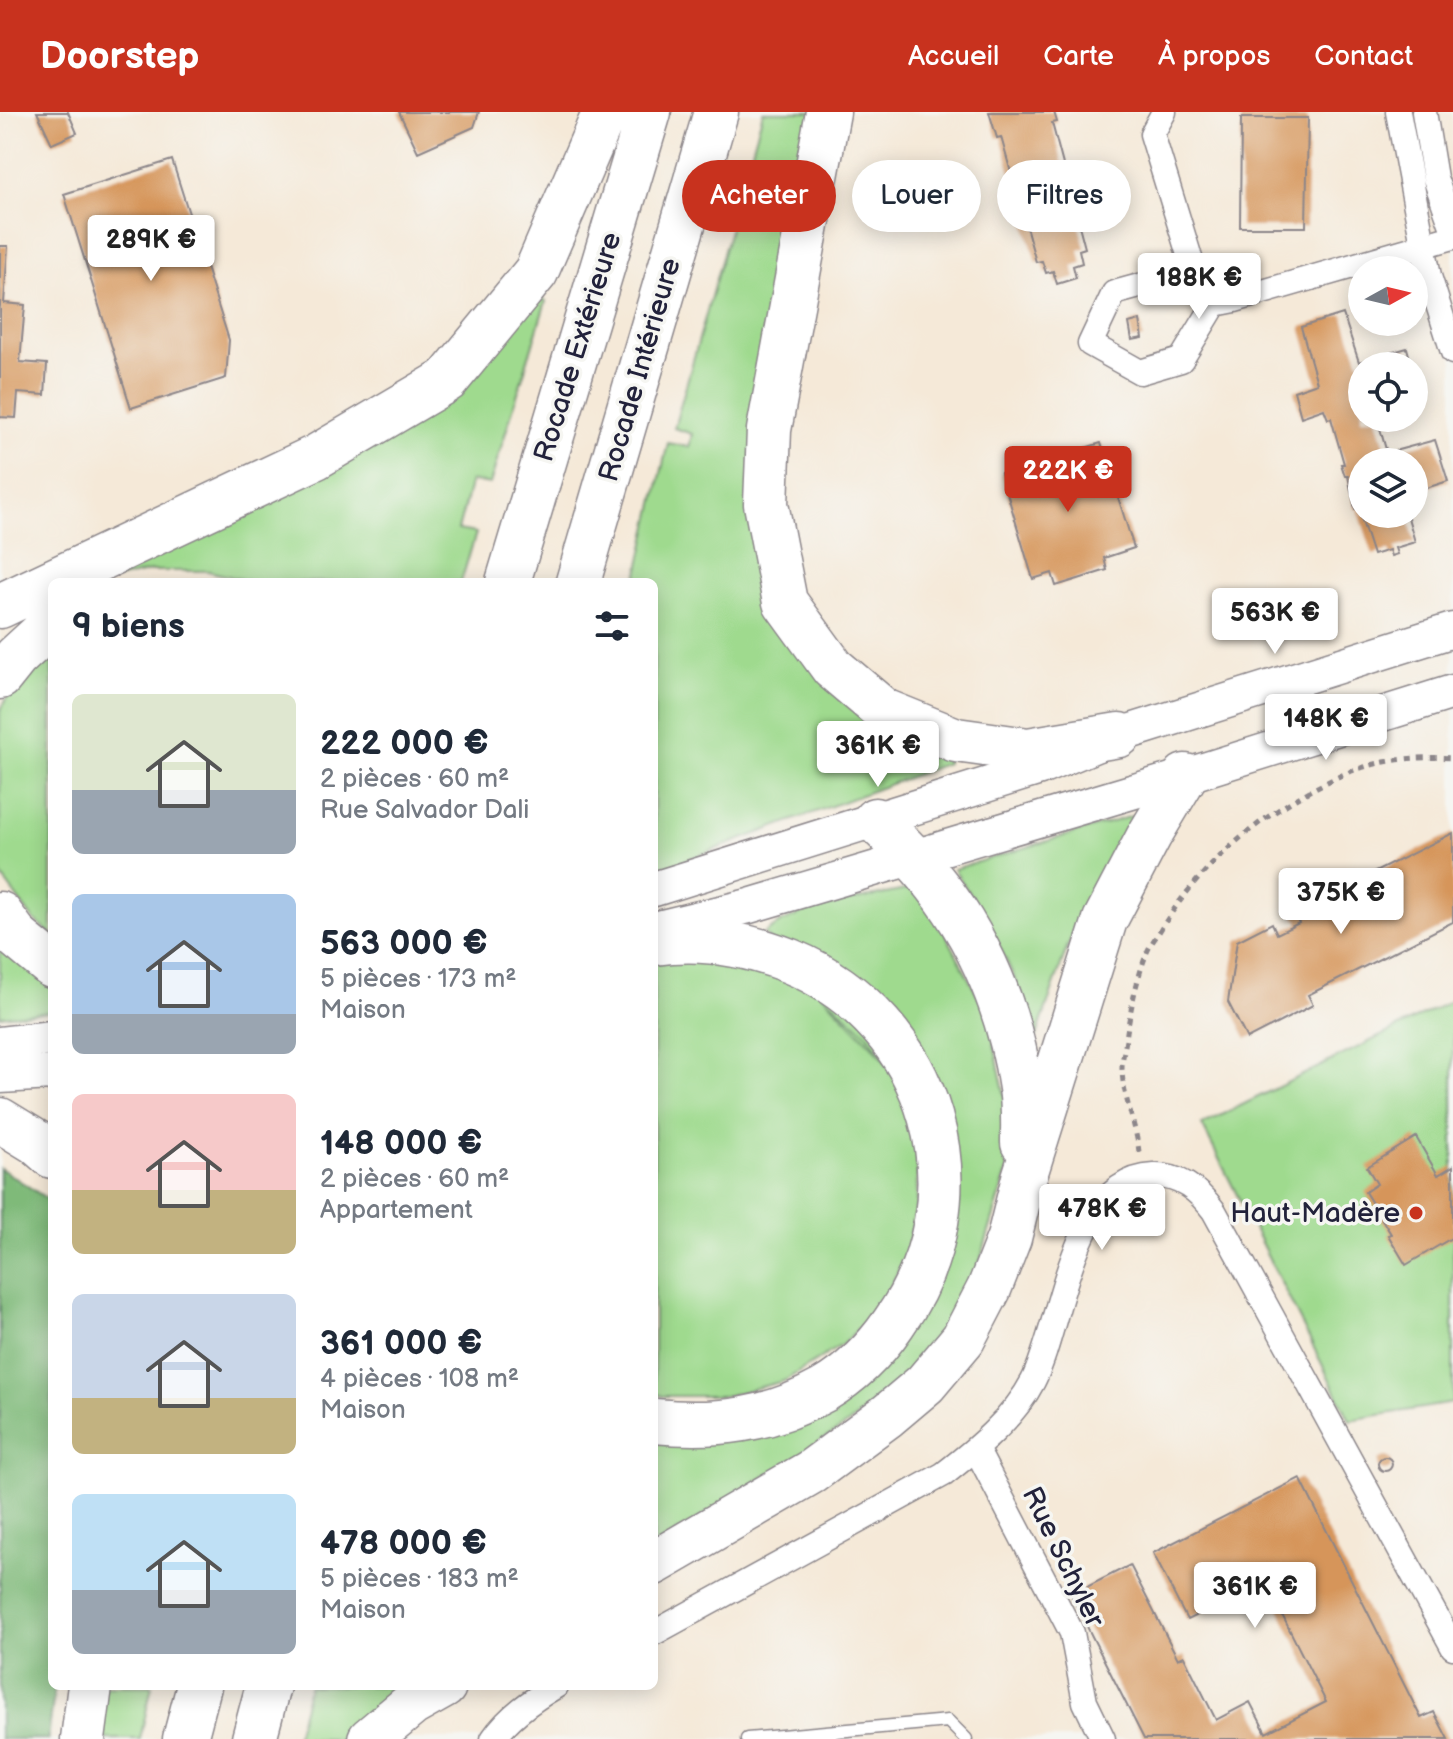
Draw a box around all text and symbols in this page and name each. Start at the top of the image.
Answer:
text: Doorstep [40,34,199,79]
text: Accueil [908,40,999,73]
text: Carte [1043,40,1114,73]
text: À propos [1158,40,1270,73]
text: Contact [1314,40,1413,73]
chip: Acheter [682,160,836,232]
chip: Louer [852,160,981,232]
chip: Filtres [997,160,1131,232]
pin: 289K € [86,215,216,283]
text: 289K € [106,225,196,256]
street label: Rocade Extérieure [527,228,629,466]
pin: 188K € [1134,253,1264,321]
street label: Rocade Intérieure [592,254,688,486]
north arrow [1348,256,1428,336]
map controls [1348,256,1428,528]
text: 188K € [1156,263,1242,294]
button: locate [1348,352,1428,432]
pin: 222K € [1003,446,1133,514]
button: layers [1348,448,1428,528]
text: 222K € [1022,456,1114,487]
pin: 563K € [1210,588,1340,656]
text: 563K € [1230,598,1320,629]
icon: filters [590,604,634,648]
text: 9 biens [72,606,185,647]
pin: 148K € [1261,694,1391,762]
text: 148K € [1283,704,1369,735]
pin: 361K € [813,721,943,789]
text: 222 000 € [320,723,489,764]
icon: home [136,726,232,822]
text: 361K € [835,731,921,762]
text: 2 pièces · 60 m² [320,764,509,795]
text: Rue Salvador Dali [320,795,529,826]
pin: 375K € [1276,868,1406,936]
text: 375K € [1297,878,1385,909]
text: 563 000 € [320,923,488,964]
icon: home [136,926,232,1022]
text: 5 pièces · 173 m² [320,964,516,995]
text: Maison [320,995,406,1026]
text: 148 000 € [320,1123,482,1164]
icon: home [136,1126,232,1222]
text: 2 pièces · 60 m² [320,1164,509,1195]
pin: 478K € [1037,1184,1167,1252]
text: 478K € [1057,1194,1147,1225]
text: Appartement [320,1195,473,1226]
place label: Haut-Madère [1230,1197,1400,1230]
marker: Haut-Madère [1407,1204,1425,1222]
text: 361 000 € [320,1323,482,1364]
icon: home [136,1326,232,1422]
text: 4 pièces · 108 m² [320,1364,519,1395]
text: Maison [320,1395,406,1426]
street label: Rue Schyler [1015,1482,1112,1633]
text: 478 000 € [320,1523,487,1564]
icon: home [136,1526,232,1622]
pin: 361K € [1190,1562,1320,1630]
text: 5 pièces · 183 m² [320,1564,519,1595]
text: 361K € [1212,1572,1298,1603]
text: Maison [320,1595,406,1626]

